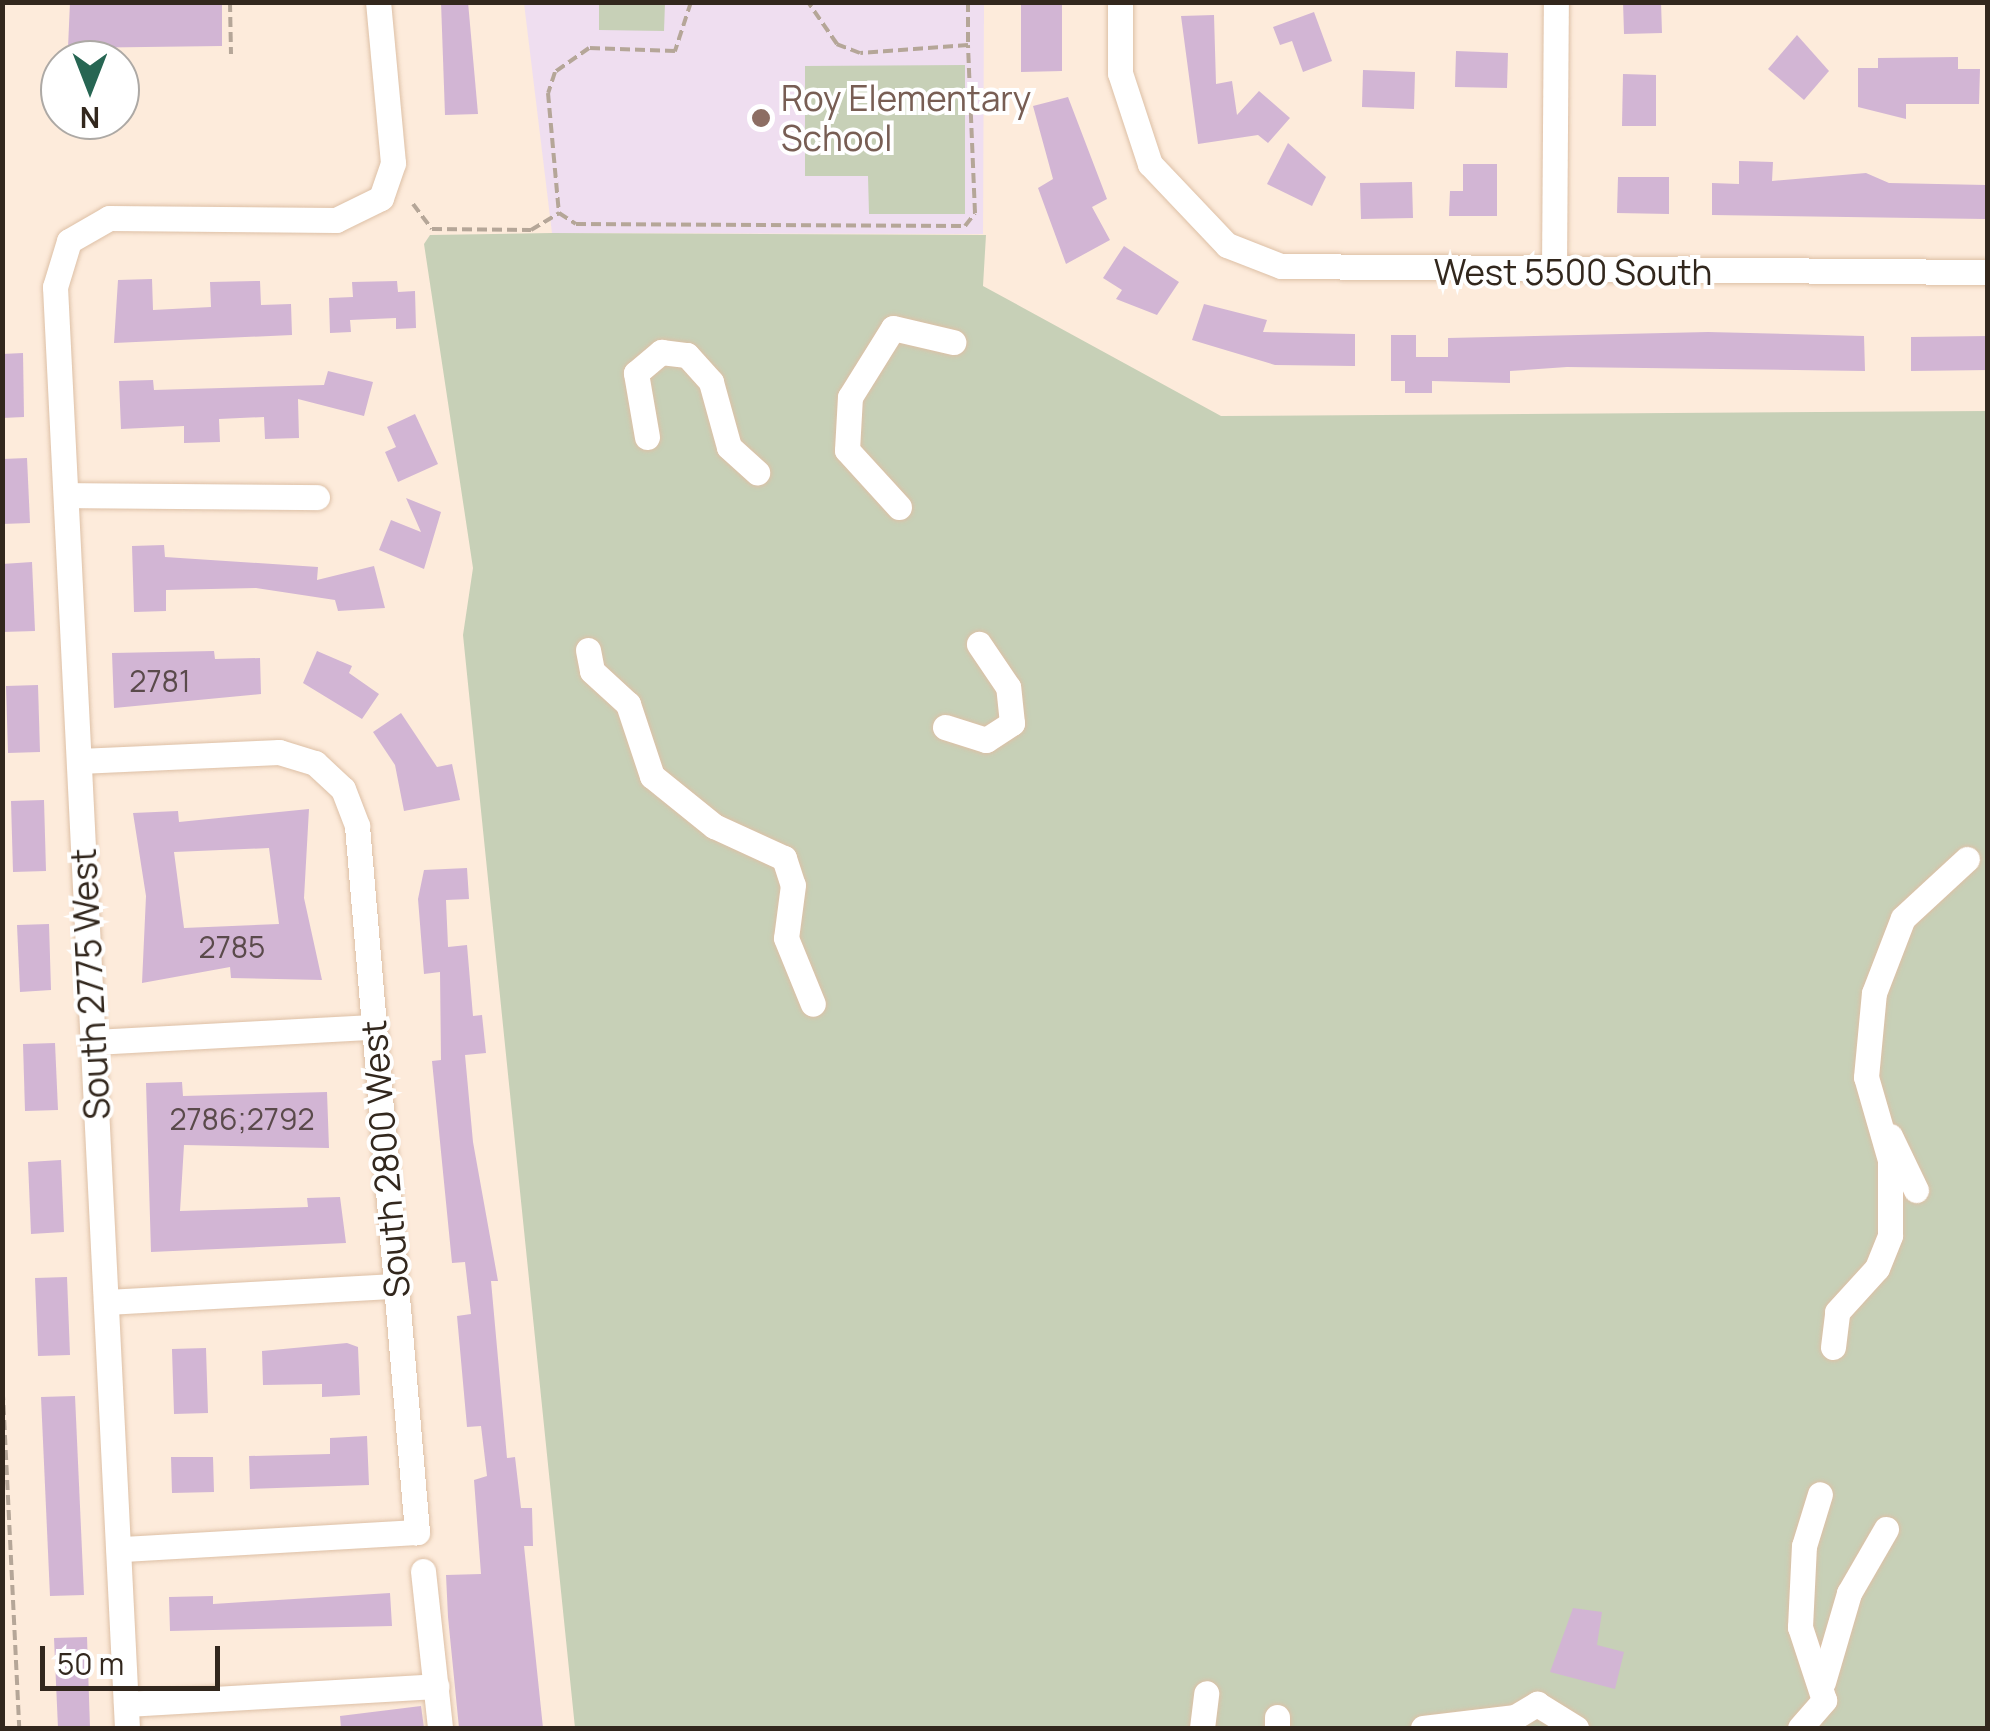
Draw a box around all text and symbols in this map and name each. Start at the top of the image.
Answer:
north arrow [40,40,140,140]
place label: Roy Elementary School [781,77,1031,159]
text: N [80,99,100,137]
marker: Roy Elementary School [750,107,772,129]
street label: West 5500 South [1434,251,1712,293]
house number: 2781 [129,663,191,699]
street label: South 2775 West [62,847,118,1121]
house number: 2785 [199,929,265,965]
street label: South 2800 West [352,1019,418,1299]
house number: 2786;2792 [169,1101,315,1137]
scale bar [45,1626,225,1688]
text: 50 m [57,1643,124,1684]

